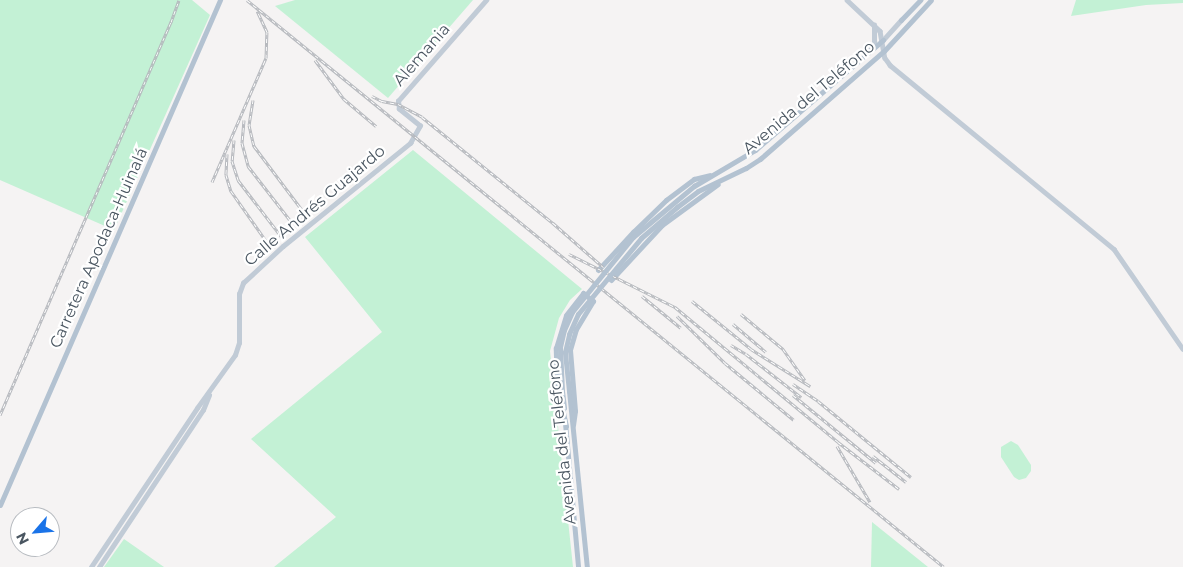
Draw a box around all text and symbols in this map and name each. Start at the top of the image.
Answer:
street label: Alemania [390,20,454,90]
street label: Avenida del Teléfono [739,37,879,159]
street label: Calle Andrés Guajardo [241,142,389,270]
street label: Carretera Apodaca-Huinalá [46,145,152,351]
street label: Avenida del Teléfono [544,359,580,525]
north arrow [10,507,60,557]
text: N [12,529,33,547]

